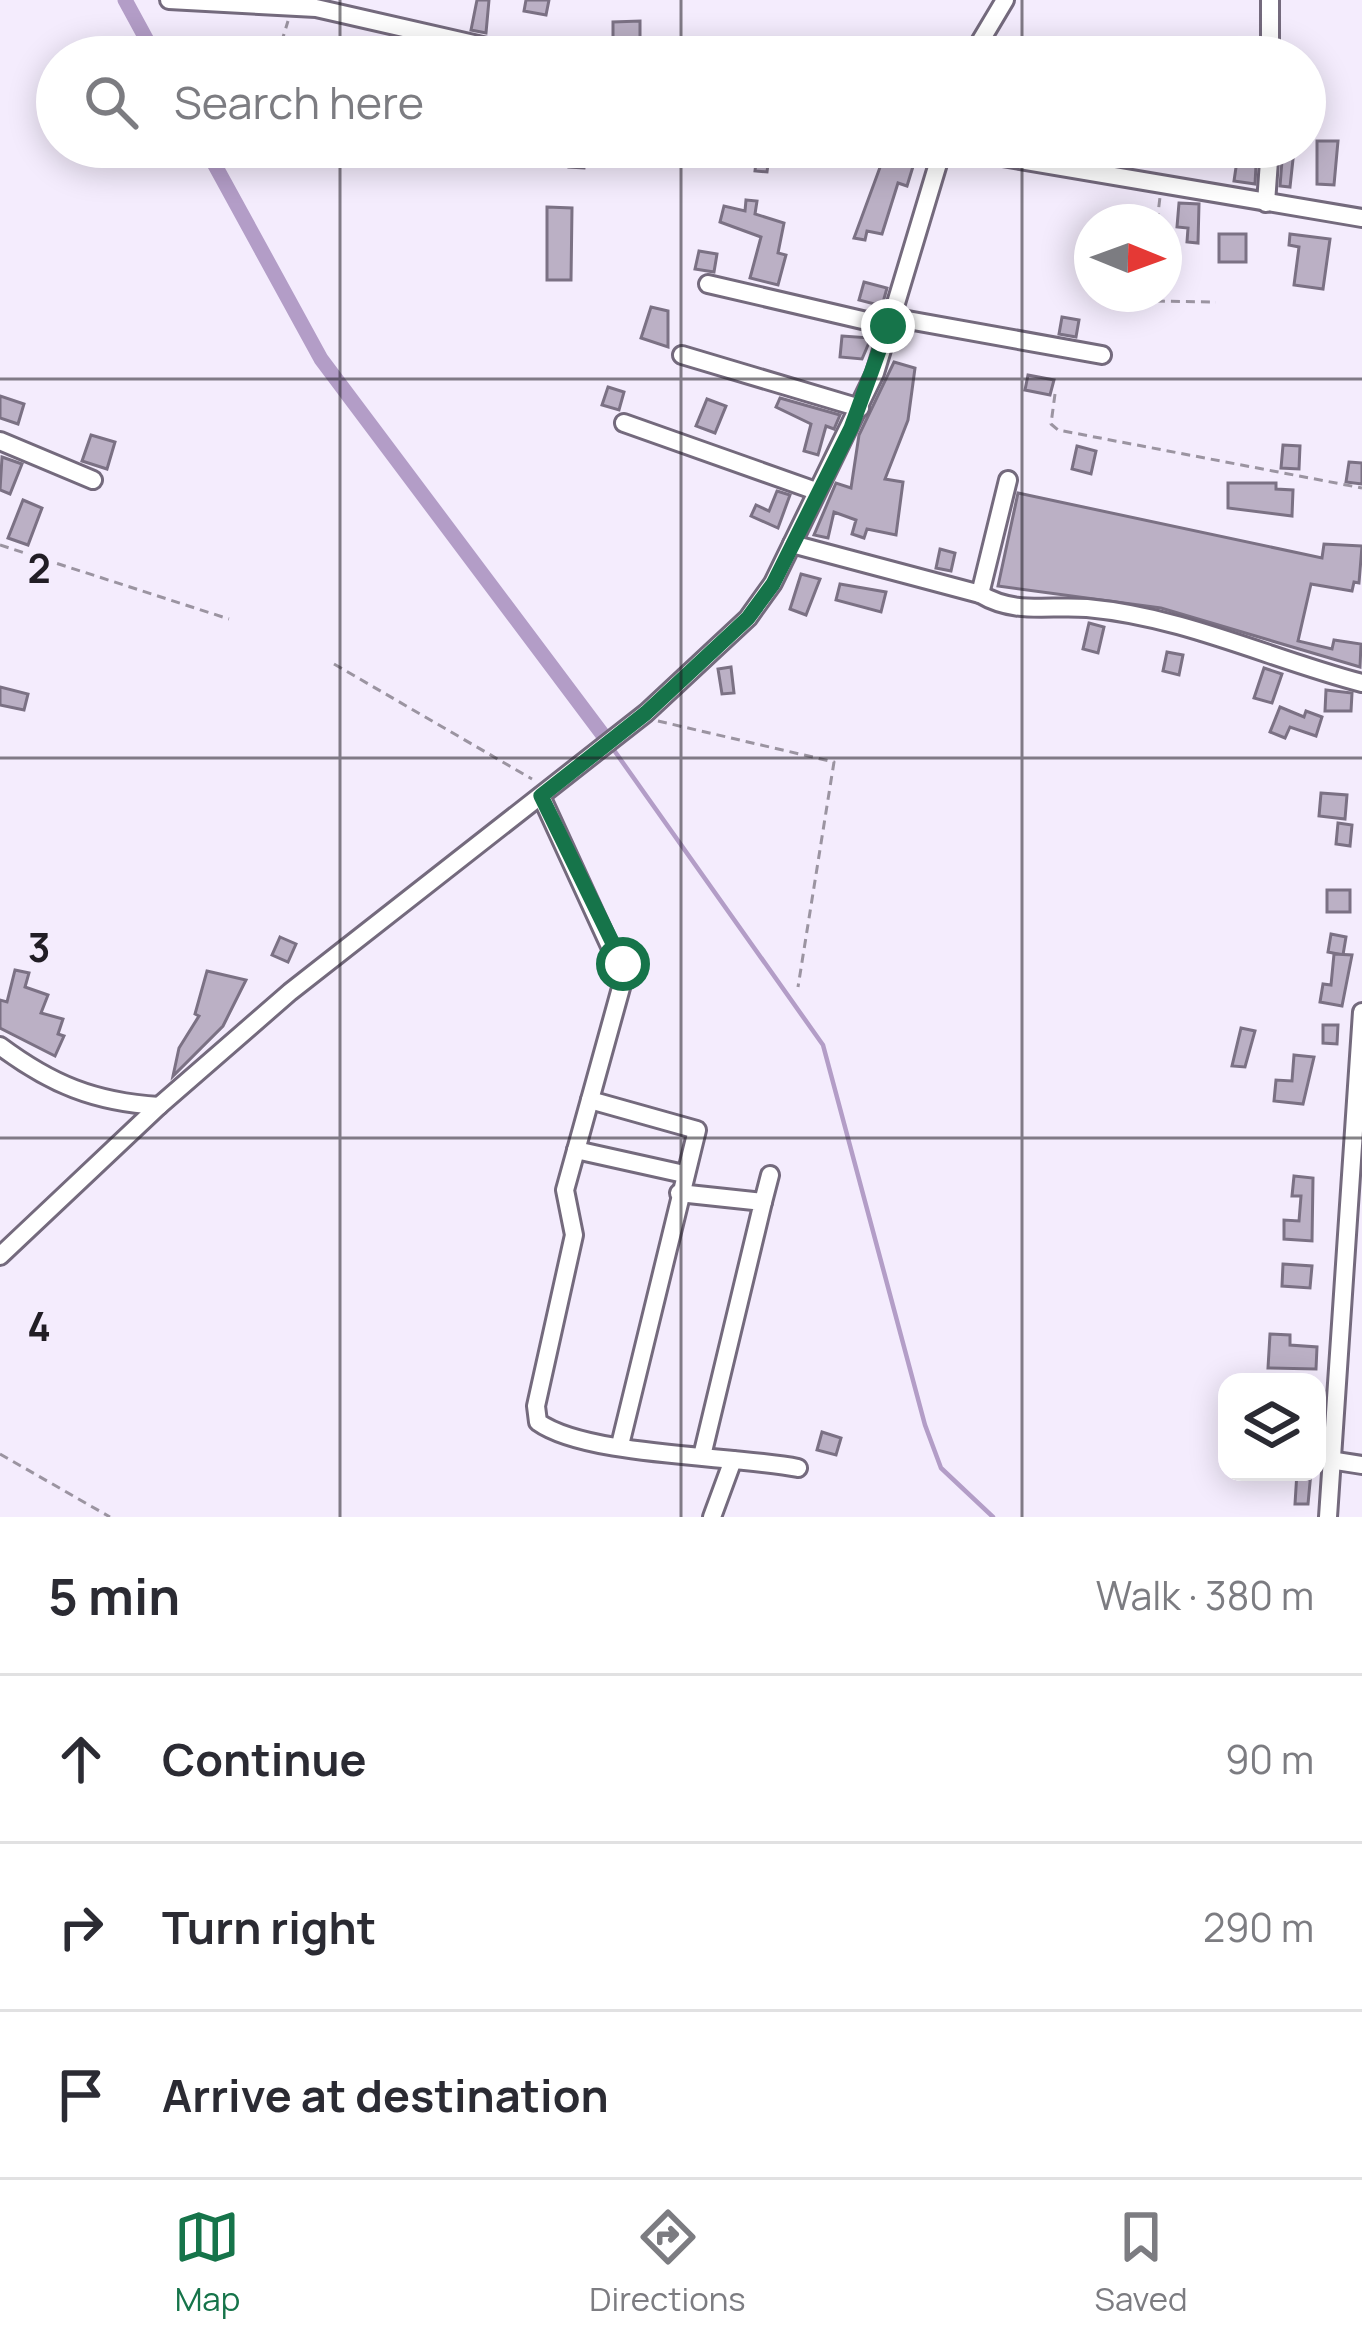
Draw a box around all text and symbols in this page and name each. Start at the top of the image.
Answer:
search box [36,36,1326,168]
icon: search [78,69,144,135]
text: Search here [174,71,424,133]
north arrow [1074,204,1182,312]
route end [861,299,915,353]
text: 2 [27,541,51,595]
text: 3 [28,920,50,974]
route start [596,937,650,991]
text: 4 [27,1299,51,1353]
map controls [1218,1373,1326,1481]
button: layers [1218,1373,1326,1481]
text: 5 min [48,1561,180,1630]
text: Walk · 380 m [1096,1568,1314,1622]
icon: ahead [48,1726,114,1792]
text: Continue [162,1728,367,1790]
text: 90 m [1225,1732,1314,1786]
icon: right [48,1894,114,1960]
text: Turn right [162,1896,376,1958]
text: 290 m [1203,1900,1314,1954]
icon: arrive [48,2062,114,2128]
text: Arrive at destination [162,2064,609,2126]
tab: Map [174,2204,240,2321]
tab: Directions [589,2204,746,2321]
tab: Saved [1095,2204,1188,2321]

